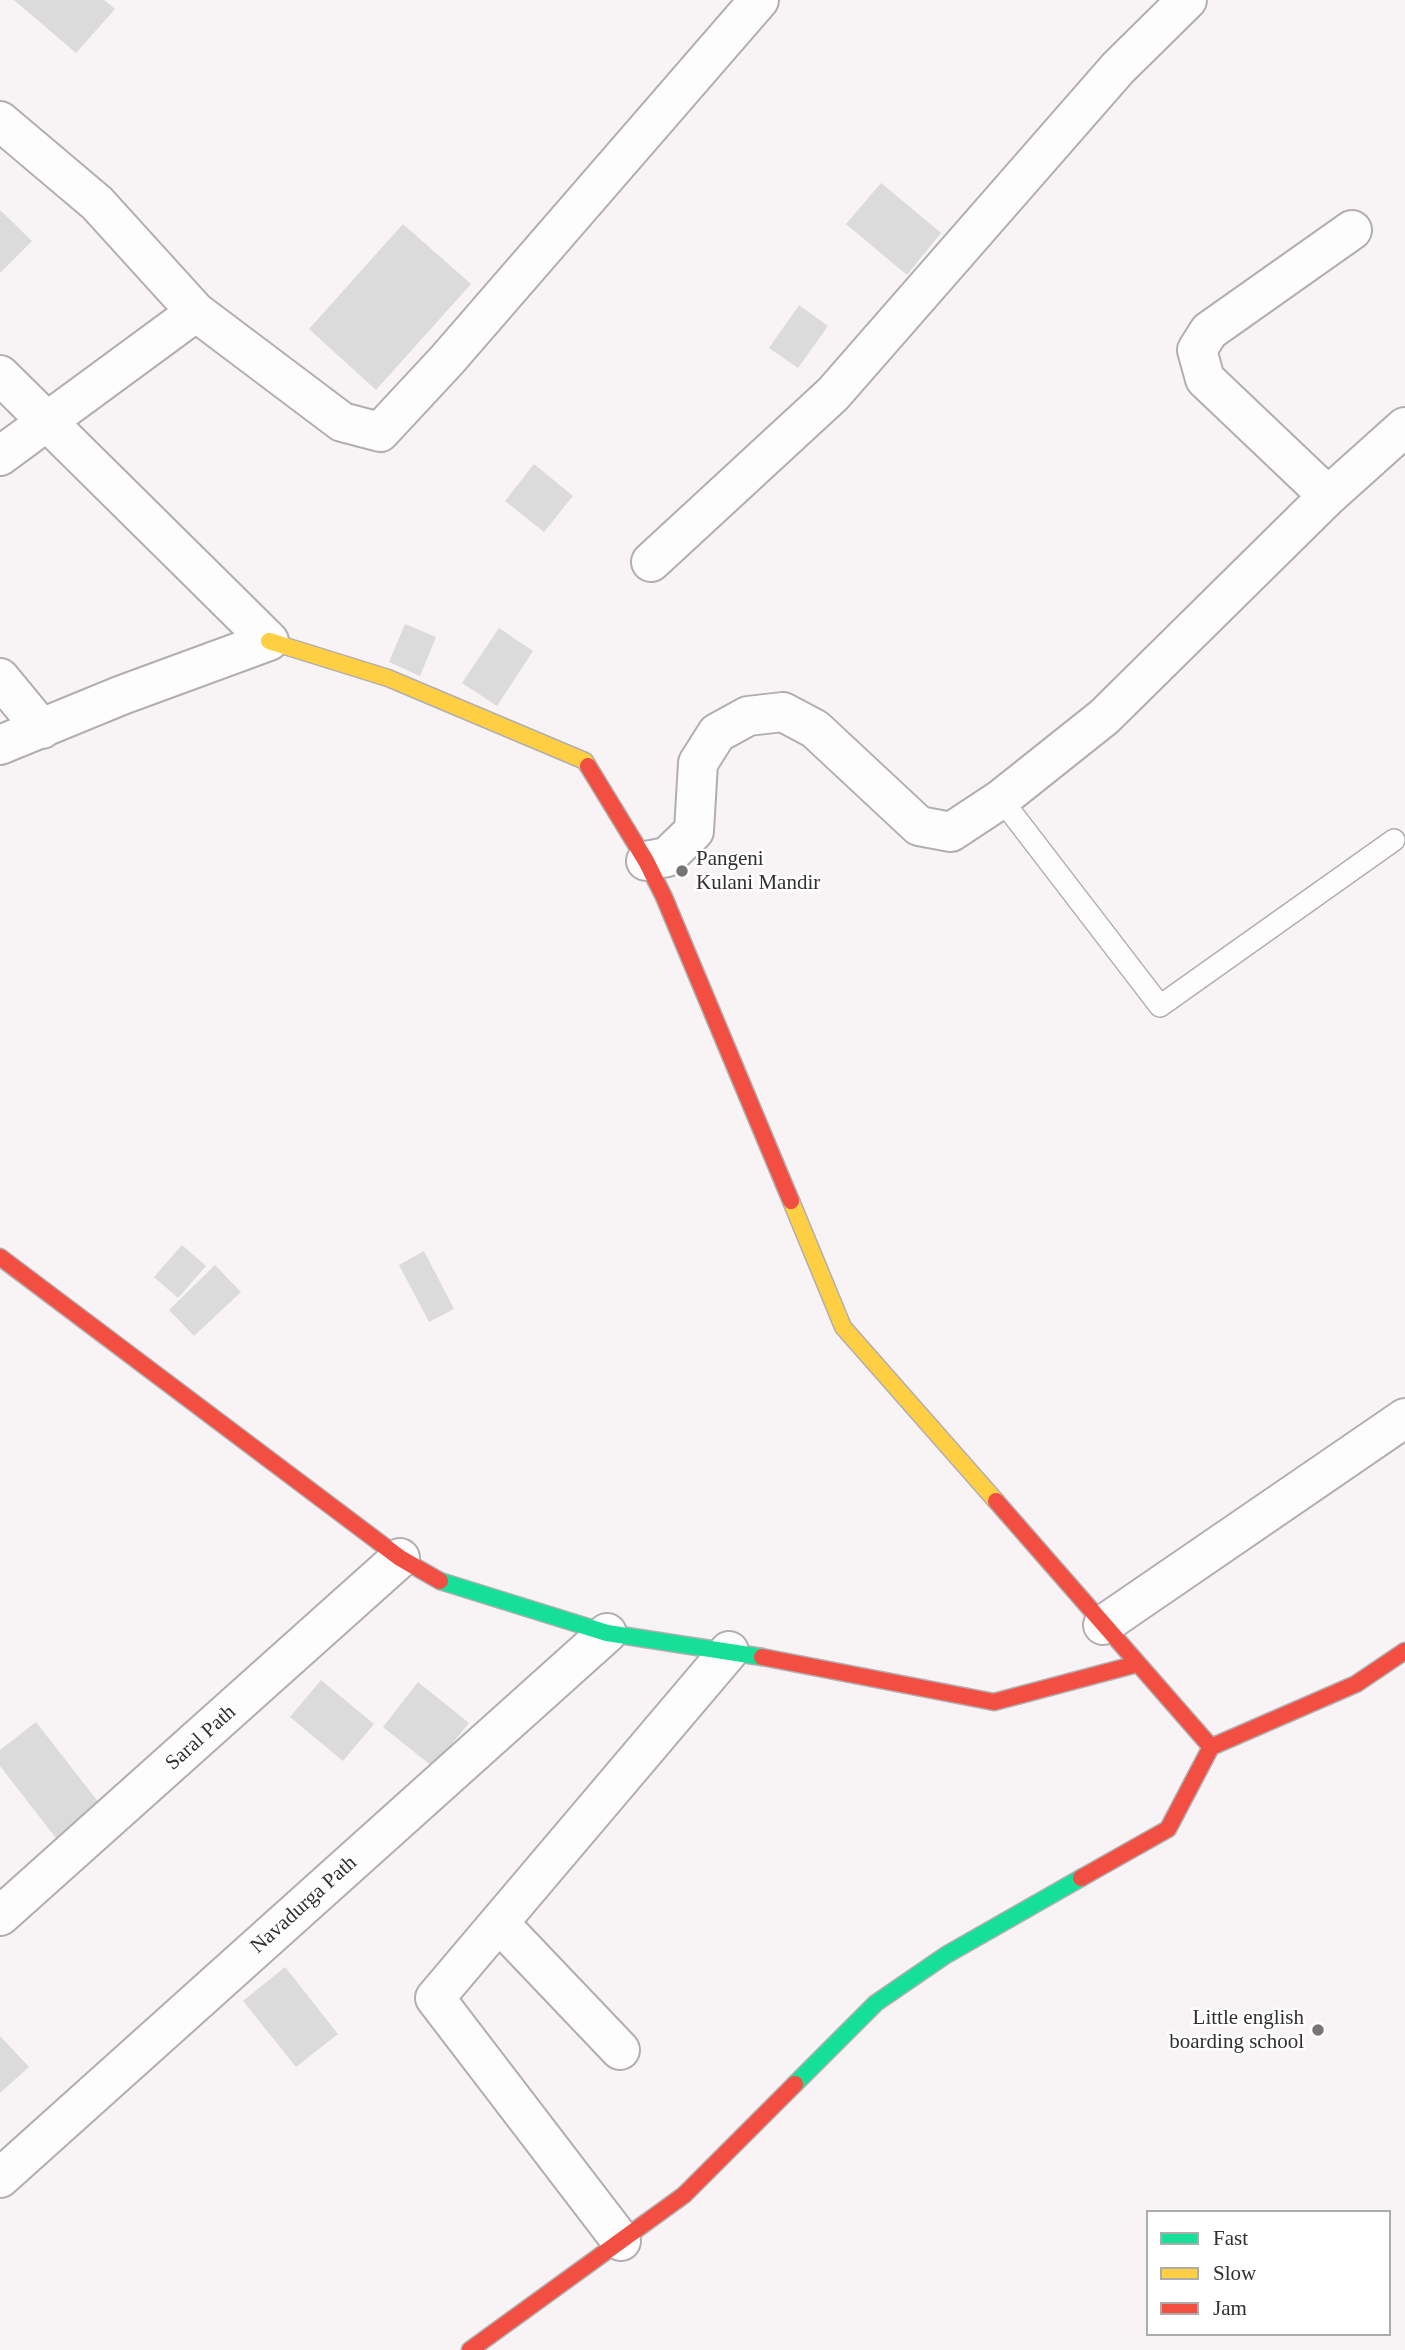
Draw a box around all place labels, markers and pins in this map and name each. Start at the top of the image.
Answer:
place label: Pangeni Kulani Mandir [696,846,820,896]
marker: Pangeni Kulani Mandir [674,863,690,879]
place label: Little english boarding school [1169,2005,1304,2055]
marker: Little english boarding school [1310,2022,1326,2038]

